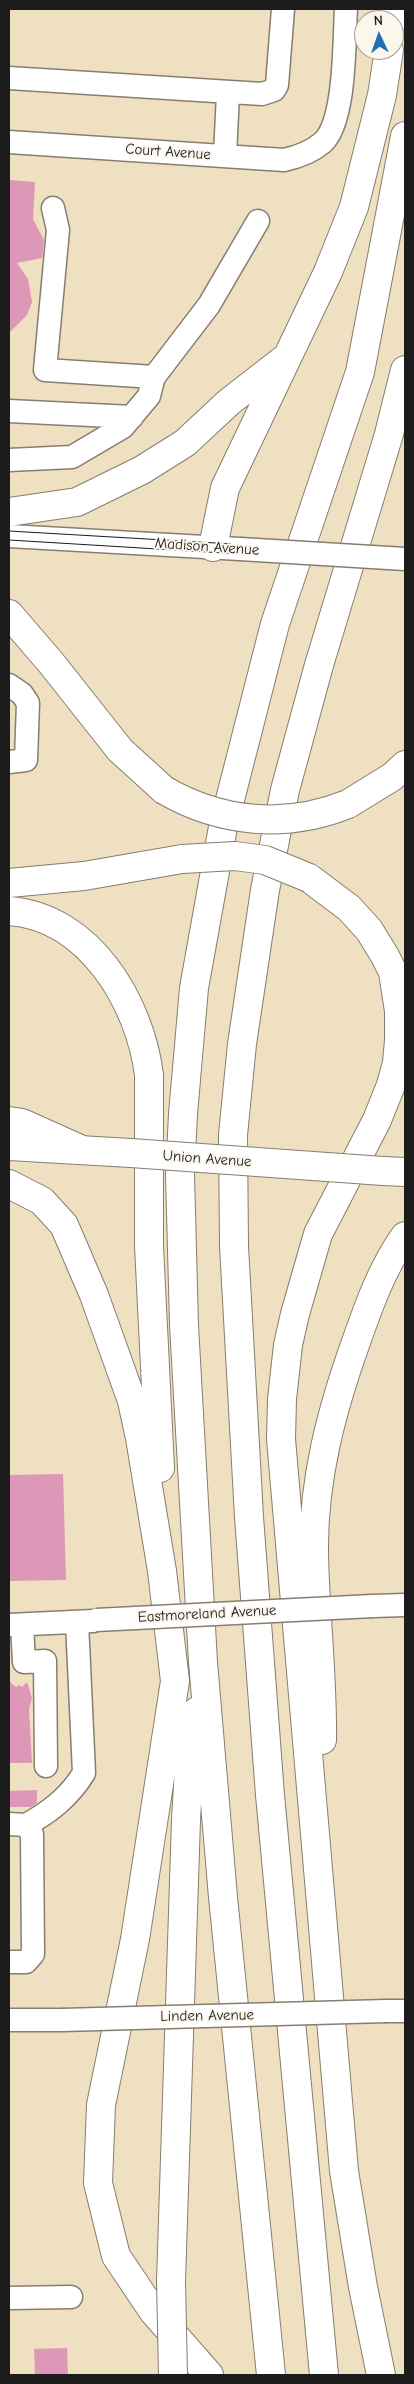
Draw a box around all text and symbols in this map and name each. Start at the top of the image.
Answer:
north arrow [354,10,404,60]
text: N [373,12,383,29]
street label: Court Avenue [125,140,211,164]
street label: Madison Avenue [154,534,260,560]
street label: Union Avenue [162,1147,252,1171]
street label: Eastmoreland Avenue [137,1601,277,1627]
street label: Linden Avenue [160,2006,254,2026]

